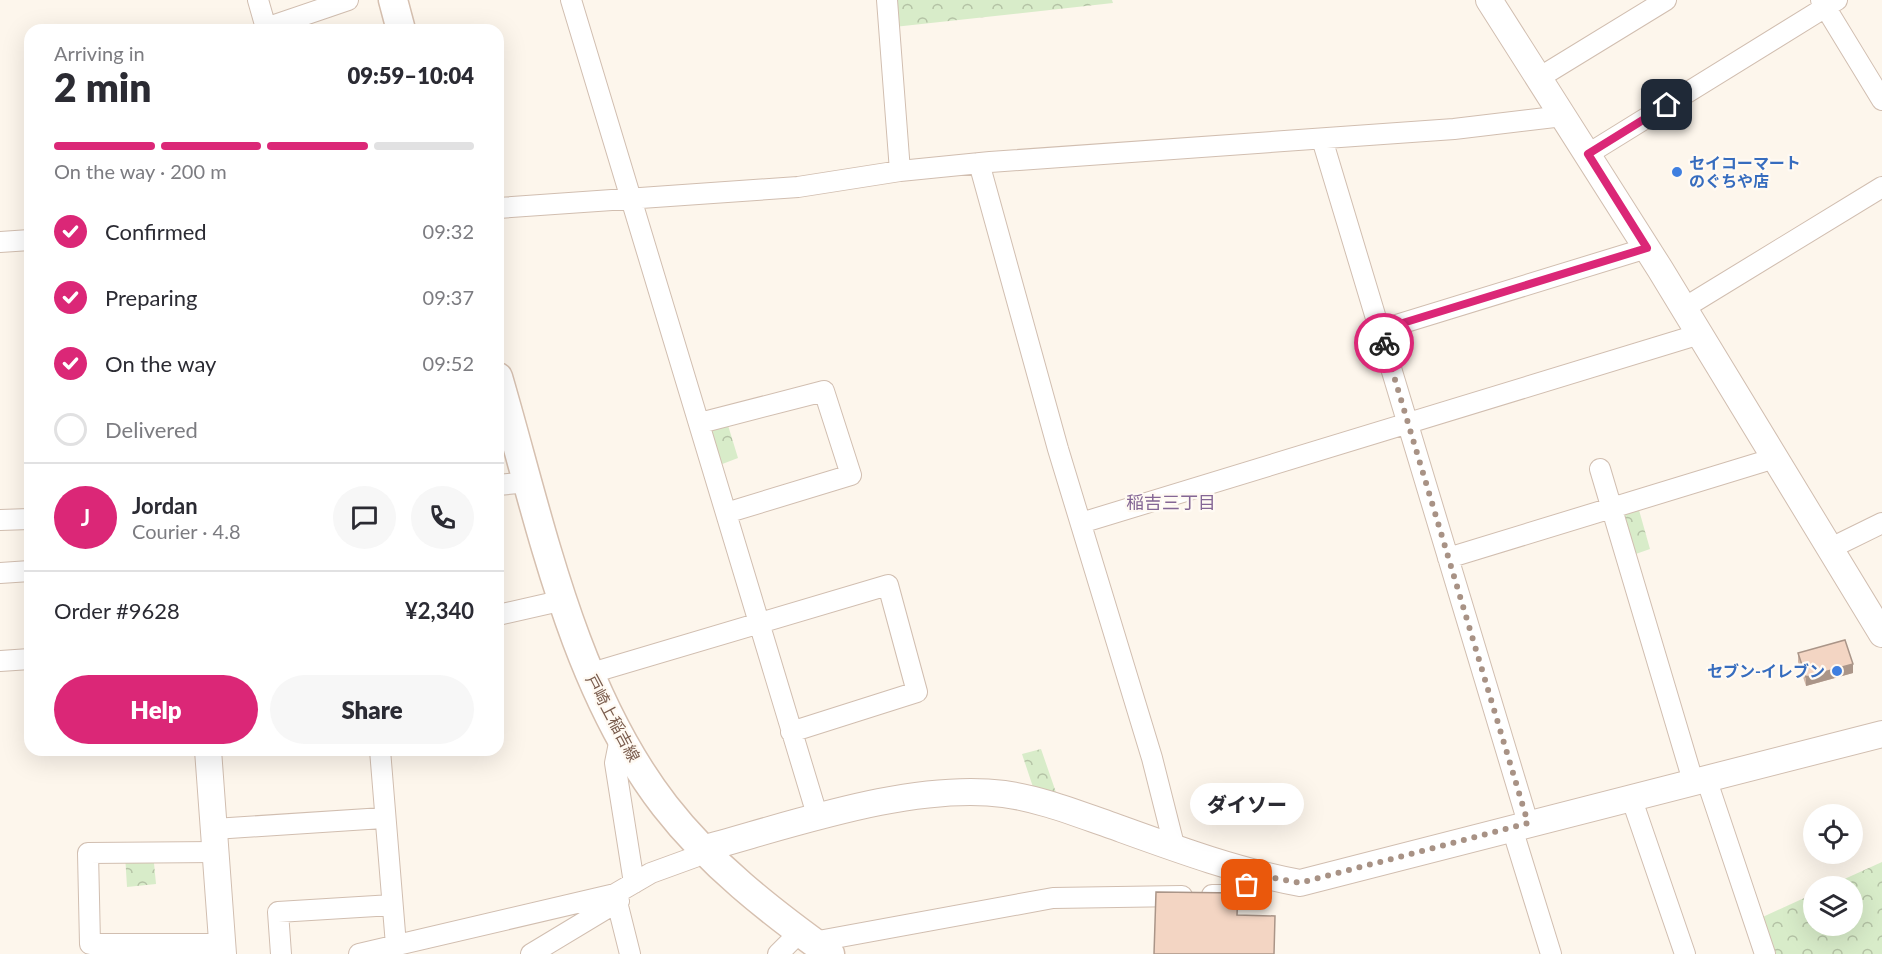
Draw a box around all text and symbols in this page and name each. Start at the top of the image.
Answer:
text: Arriving in [54,41,145,65]
text: 09:59–10:04 [348,62,474,89]
text: 2 min [54,64,151,110]
pin [1641,79,1692,130]
icon: home [1650,88,1683,121]
place label: セイコーマート のぐちや店 [1689,153,1801,190]
text: On the way · 200 m [54,159,227,183]
marker: セイコーマート のぐちや店 [1670,165,1684,179]
icon: check [54,215,87,248]
text: Confirmed [105,218,207,245]
text: 09:32 [423,219,474,243]
icon: check [54,281,87,314]
text: Preparing [105,284,197,311]
text: 09:37 [423,285,474,309]
courier [1354,313,1414,373]
icon: bike [1368,327,1401,360]
icon: check [54,347,87,380]
text: On the way [105,350,216,377]
text: 09:52 [423,351,474,375]
text: Delivered [105,416,198,443]
button: chat [333,486,396,549]
button: phone [411,486,474,549]
district label: 稲吉三丁目 [1126,491,1216,513]
text: Jordan [132,492,198,519]
text: J [81,504,90,531]
text: Courier · 4.8 [132,519,241,543]
text: Order #9628 [54,597,180,624]
text: ¥2,340 [405,597,474,624]
place label: セブン-イレブン [1707,661,1825,680]
marker: セブン-イレブン [1830,664,1844,678]
street label: 戸崎上稲吉線 [583,671,644,765]
button: Help [54,675,258,744]
button: Share [270,675,474,744]
callout: ダイソー [1190,783,1304,825]
text: ダイソー [1207,792,1287,816]
map controls [1803,804,1863,936]
button: locate [1803,804,1863,864]
pin [1221,859,1272,910]
icon: bag [1230,868,1263,901]
button: layers [1803,876,1863,936]

